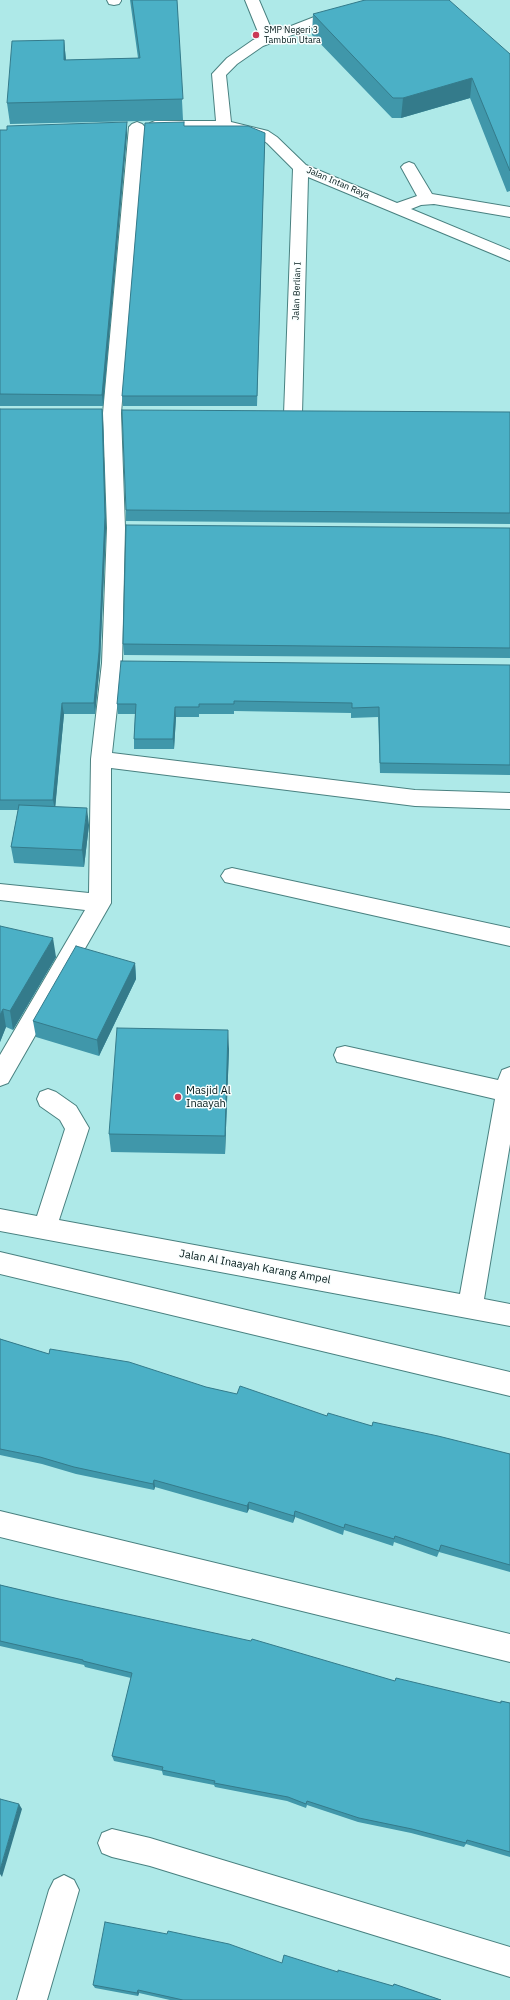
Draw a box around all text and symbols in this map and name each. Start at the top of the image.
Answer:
place label: SMP Negeri 3 Tambun Utara [264,25,321,46]
marker: SMP Negeri 3 Tambun Utara [251,30,261,40]
street label: Jalan Intan Raya [305,165,371,201]
street label: Jalan Berlian I [291,262,303,320]
place label: Masjid Al Inaayah [186,1084,231,1110]
marker: Masjid Al Inaayah [173,1092,183,1102]
street label: Jalan Al Inaayah Karang Ampel [178,1247,332,1287]

